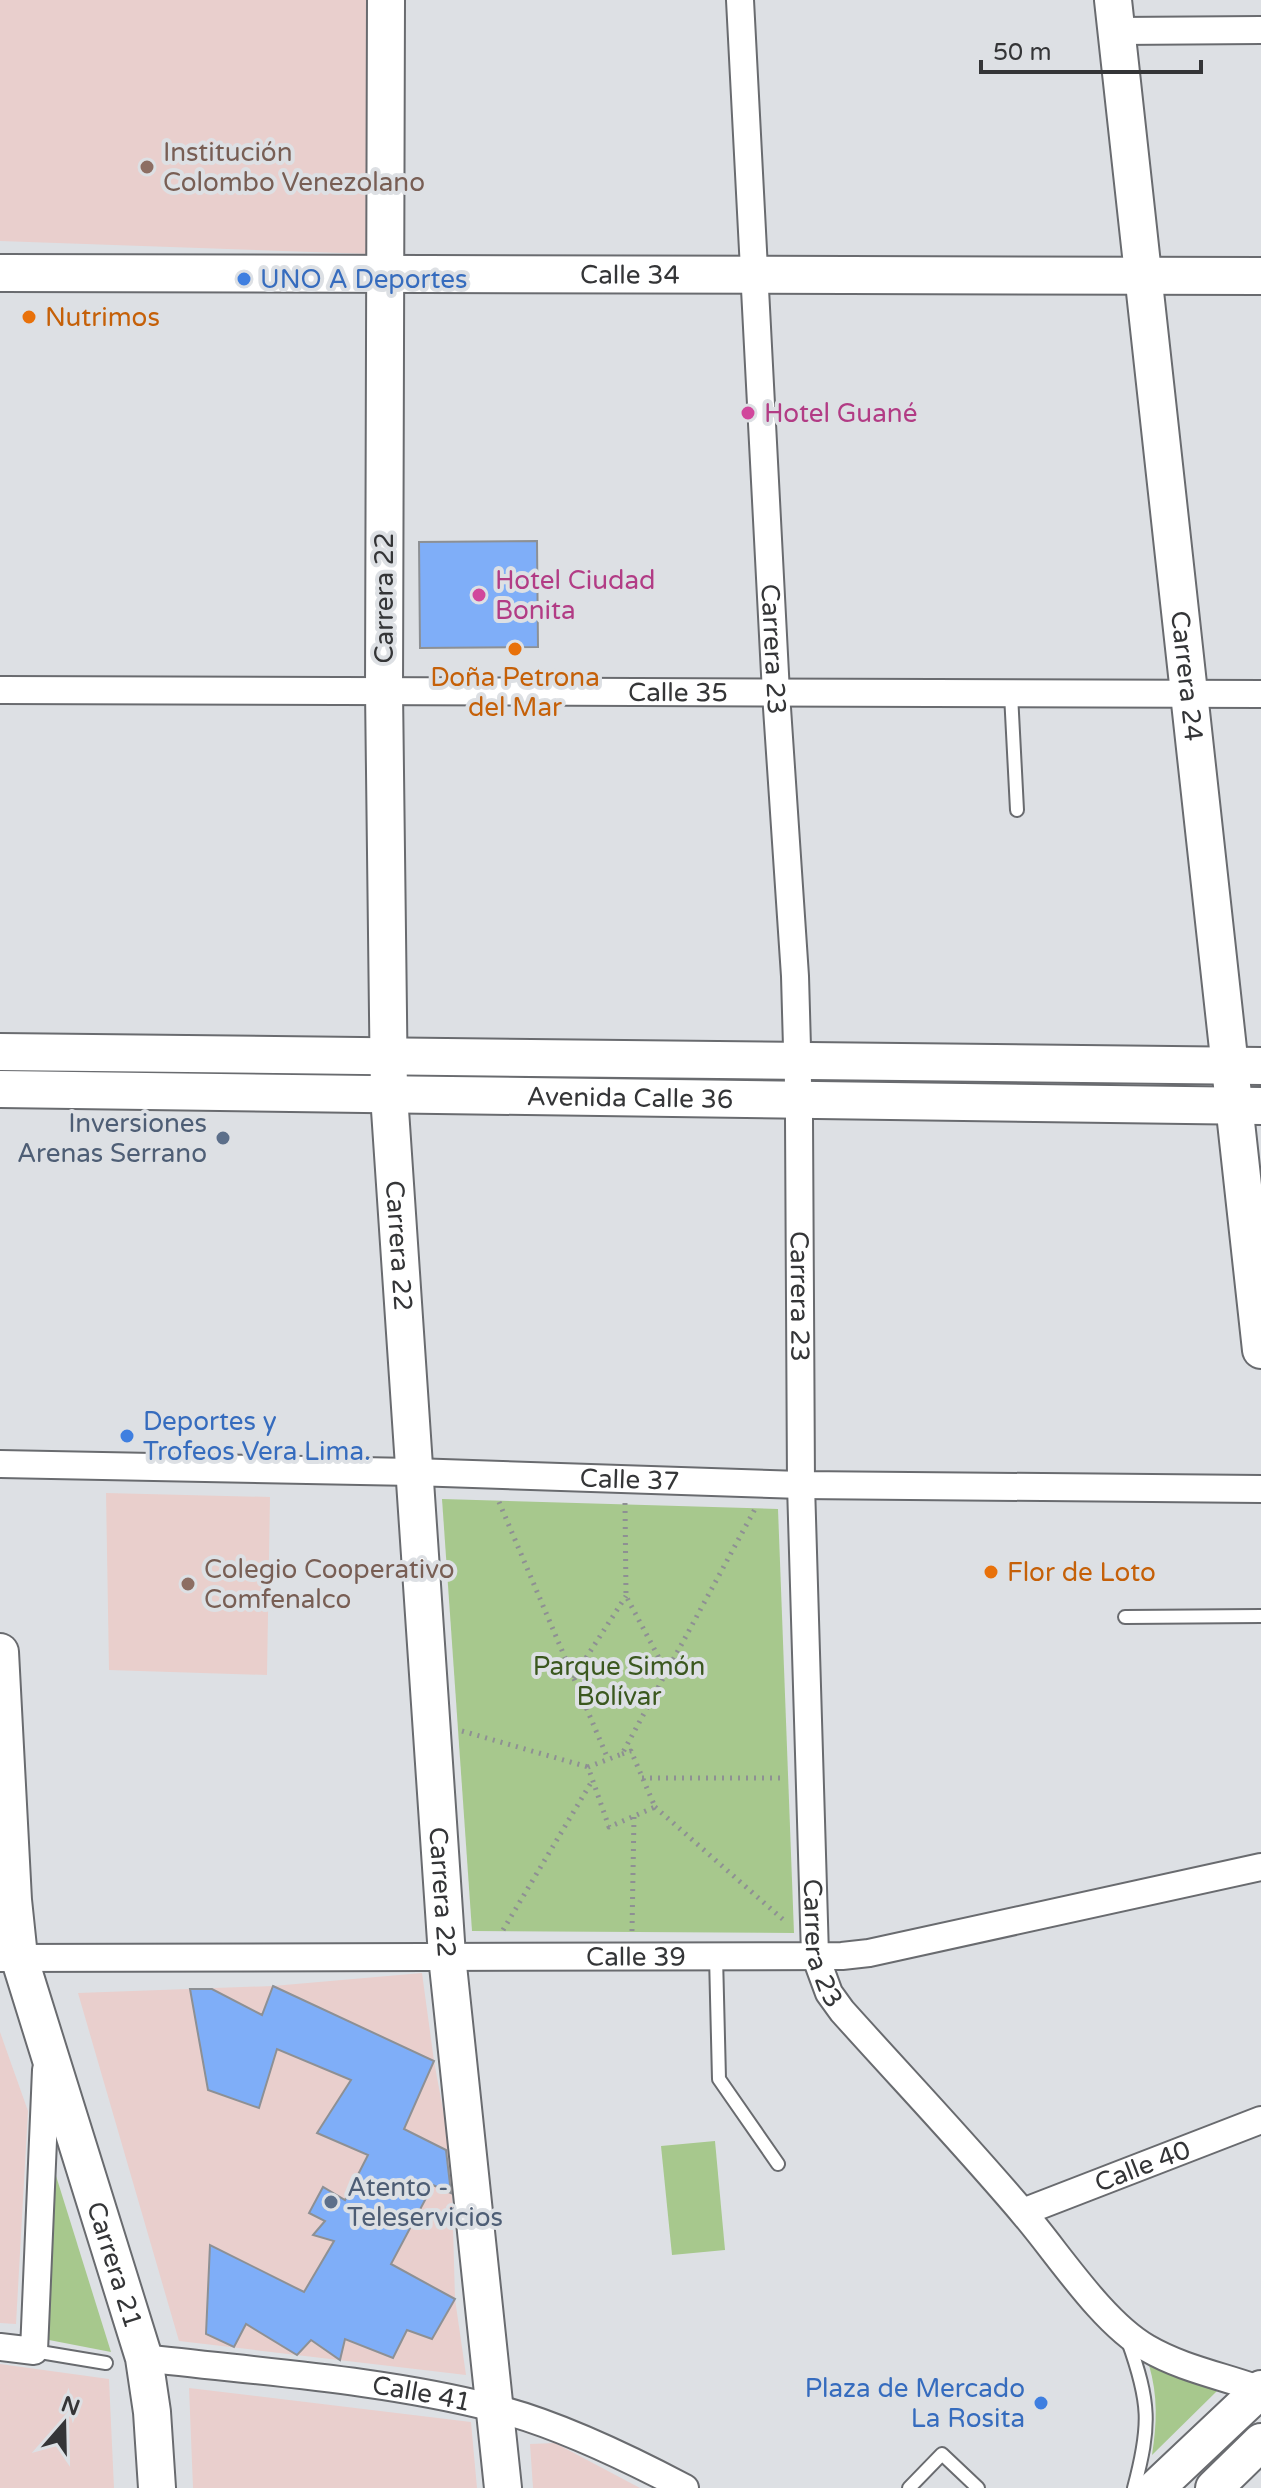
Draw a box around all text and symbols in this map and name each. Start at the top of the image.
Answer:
scale bar [981,24,1201,74]
text: 50 m [993,38,1051,67]
place label: Institución Colombo Venezolano [163,137,425,198]
marker: Institución Colombo Venezolano [138,158,156,176]
street label: Calle 34 [580,259,680,290]
place label: UNO A Deportes [260,264,467,295]
marker: UNO A Deportes [235,270,253,288]
place label: Nutrimos [45,302,160,333]
marker: Nutrimos [20,308,38,326]
place label: Hotel Guané [764,398,917,429]
marker: Hotel Guané [739,404,757,422]
street label: Carrera 22 [369,533,400,663]
place label: Hotel Ciudad Bonita [495,565,655,626]
street label: Carrera 23 [755,583,793,716]
marker: Hotel Ciudad Bonita [470,586,488,604]
street label: Carrera 24 [1165,609,1210,743]
marker: Doña Petrona del Mar [506,640,524,658]
place label: Doña Petrona del Mar [430,662,600,723]
street label: Calle 35 [628,676,728,708]
street label: Avenida Calle 36 [526,1081,734,1114]
place label: Inversiones Arenas Serrano [17,1108,207,1169]
marker: Inversiones Arenas Serrano [214,1129,232,1147]
street label: Carrera 22 [379,1179,419,1312]
street label: Carrera 23 [784,1231,816,1362]
place label: Deportes y Trofeos Vera Lima. [143,1406,371,1467]
marker: Deportes y Trofeos Vera Lima. [118,1427,136,1445]
street label: Calle 37 [579,1462,680,1496]
place label: Colegio Cooperativo Comfenalco [204,1554,455,1615]
place label: Flor de Loto [1007,1557,1156,1588]
marker: Flor de Loto [982,1563,1000,1581]
marker: Colegio Cooperativo Comfenalco [179,1575,197,1593]
park label: Parque Simón Bolívar [533,1651,705,1712]
street label: Carrera 22 [423,1826,463,1959]
street label: Carrera 23 [797,1878,850,2014]
street label: Calle 39 [586,1941,686,1972]
street label: Calle 40 [1090,2133,1195,2198]
place label: Atento - Teleservicios [347,2172,503,2233]
marker: Atento - Teleservicios [322,2193,340,2211]
street label: Carrera 21 [81,2198,149,2332]
street label: Calle 41 [370,2369,474,2418]
place label: Plaza de Mercado La Rosita [805,2373,1025,2434]
north arrow [24,2384,104,2464]
text: N [58,2391,83,2421]
marker: Plaza de Mercado La Rosita [1032,2394,1050,2412]

